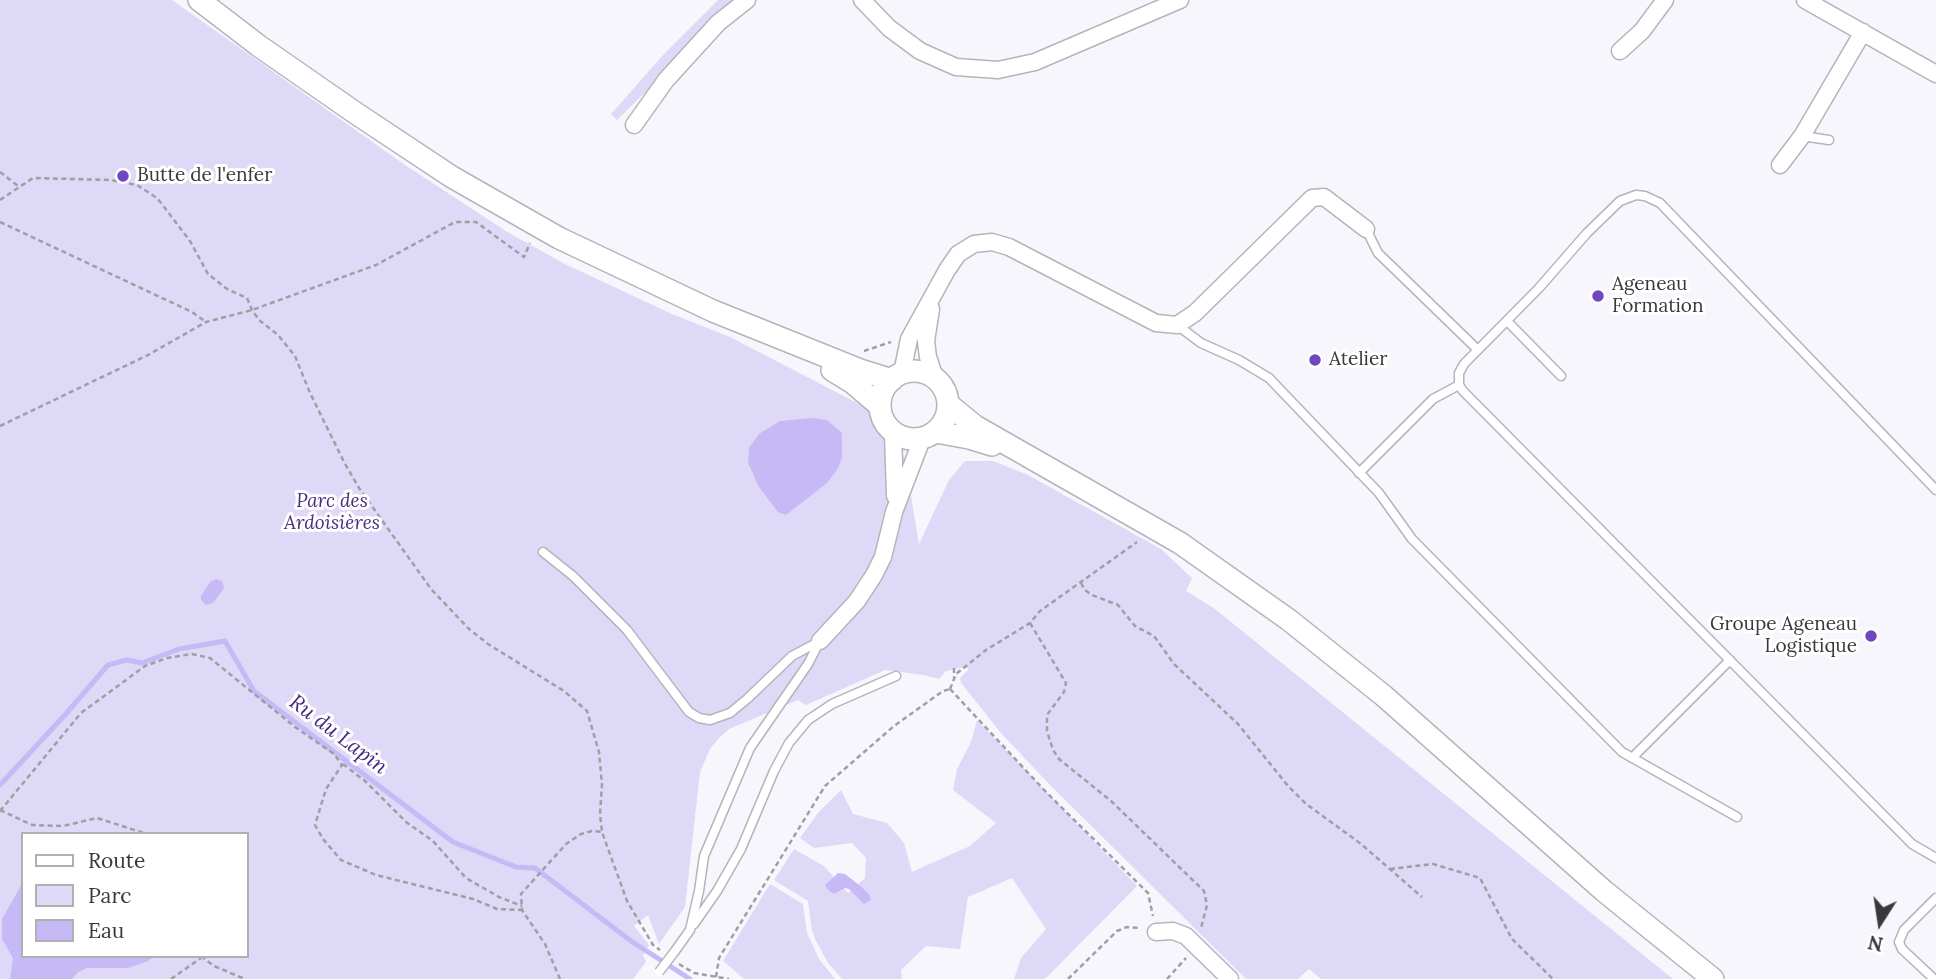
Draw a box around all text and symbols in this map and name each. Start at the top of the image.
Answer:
place label: Butte de l'enfer [137,165,272,187]
marker: Butte de l'enfer [115,168,131,184]
place label: Ageneau Formation [1612,274,1703,318]
marker: Ageneau Formation [1590,288,1606,304]
place label: Atelier [1329,349,1387,371]
marker: Atelier [1307,352,1323,368]
park label: Parc des Ardoisières [284,491,380,535]
place label: Groupe Ageneau Logistique [1710,614,1857,658]
marker: Groupe Ageneau Logistique [1863,628,1879,644]
water label: Ru du Lapin [284,690,392,780]
legend [21,832,248,958]
text: Route [88,847,145,874]
text: Parc [88,882,132,909]
north arrow [1845,888,1915,958]
text: Eau [88,917,124,944]
text: N [1866,930,1885,957]

